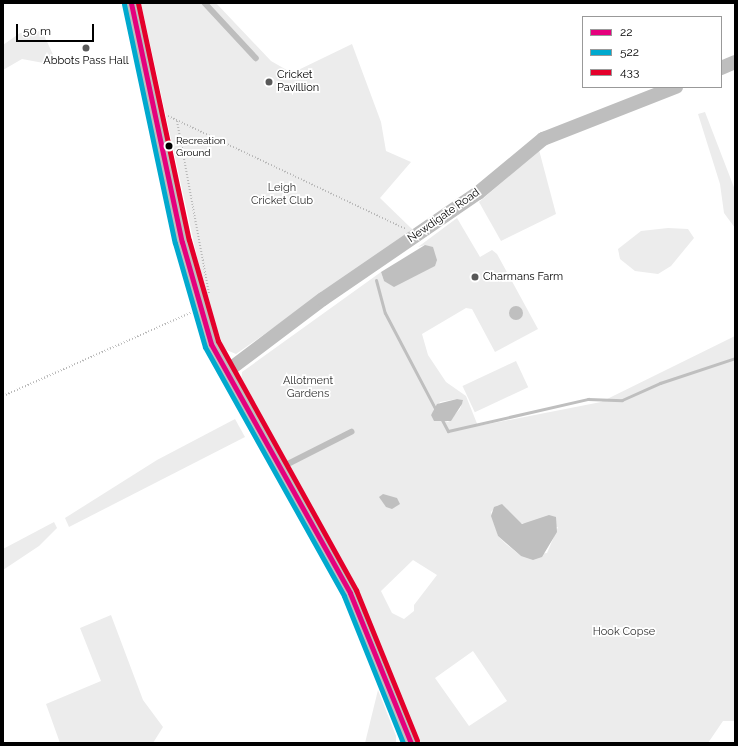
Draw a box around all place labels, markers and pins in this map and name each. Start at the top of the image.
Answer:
marker: Abbots Pass Hall [81,43,91,53]
place label: Abbots Pass Hall [43,54,129,68]
place label: Cricket Pavillion [277,69,319,95]
marker: Cricket Pavillion [264,77,274,87]
place label: Recreation Ground [176,134,226,158]
marker: Recreation Ground [164,141,174,151]
place label: Charmans Farm [483,270,563,284]
marker: Charmans Farm [470,272,480,282]

